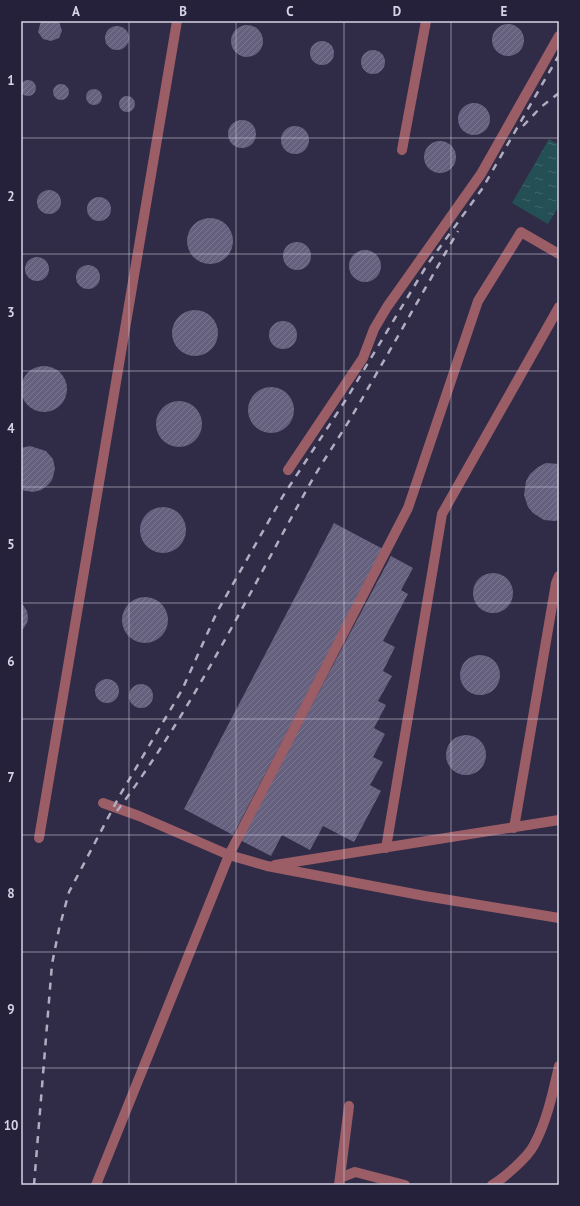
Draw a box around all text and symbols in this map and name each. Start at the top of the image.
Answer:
text: A [72,3,80,20]
text: B [179,3,187,20]
text: C [286,3,294,20]
text: D [393,3,401,20]
text: E [501,3,508,20]
text: 1 [7,72,15,89]
text: 2 [7,188,15,205]
text: 3 [7,304,15,321]
text: 4 [7,420,15,437]
text: 5 [7,536,15,553]
text: 6 [7,653,15,670]
text: 7 [7,769,15,786]
text: 8 [7,885,15,902]
text: 9 [7,1001,15,1018]
text: 10 [4,1117,18,1134]

